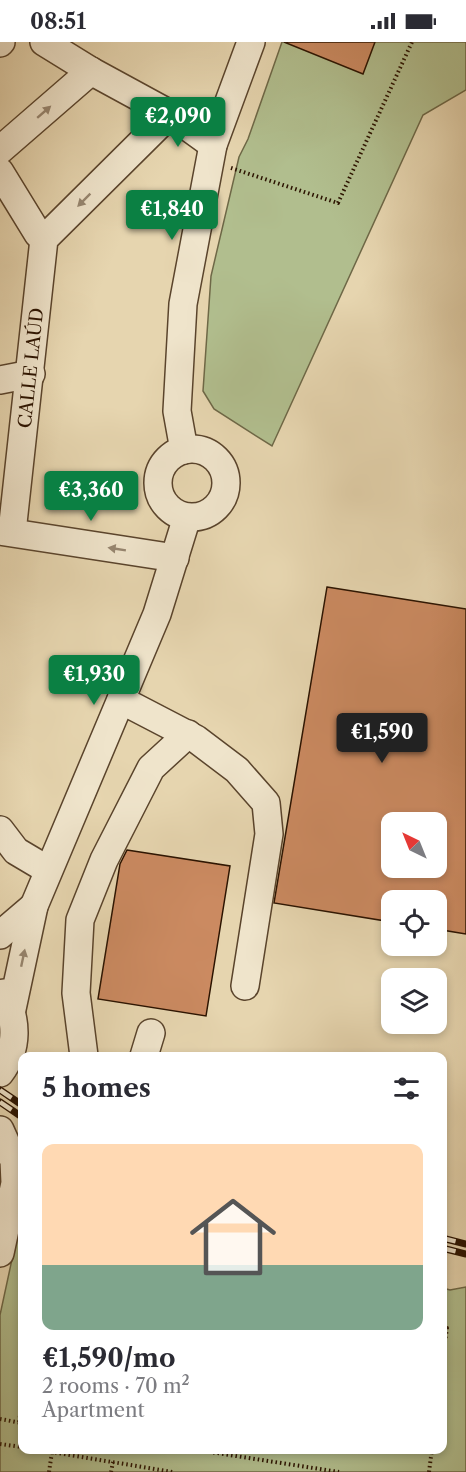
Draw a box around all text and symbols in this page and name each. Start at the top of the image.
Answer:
text: 08:51 [30,8,86,35]
pin: €2,090 [129,97,227,148]
text: €2,090 [144,104,212,128]
one-way arrow [36,106,51,119]
pin: €1,840 [123,190,221,241]
one-way arrow [77,192,91,206]
text: €1,840 [140,197,204,221]
street label: CALLE LAÚD [13,307,48,429]
pin: €3,360 [42,471,140,522]
text: €3,360 [58,478,124,502]
one-way arrow [107,544,126,553]
pin: €1,930 [45,655,143,706]
text: €1,930 [63,662,125,686]
pin: €1,590 [333,713,431,764]
text: €1,590 [351,720,413,744]
north arrow [381,812,447,878]
map controls [381,812,447,1034]
button: locate [381,890,447,956]
one-way arrow [19,948,28,967]
button: layers [381,968,447,1034]
text: 5 homes [42,1072,151,1104]
icon: filters [390,1072,423,1105]
icon: home [179,1183,287,1291]
text: €1,590/mo [42,1342,176,1374]
text: 2 rooms · 70 m² [42,1374,190,1398]
text: Apartment [42,1398,145,1422]

